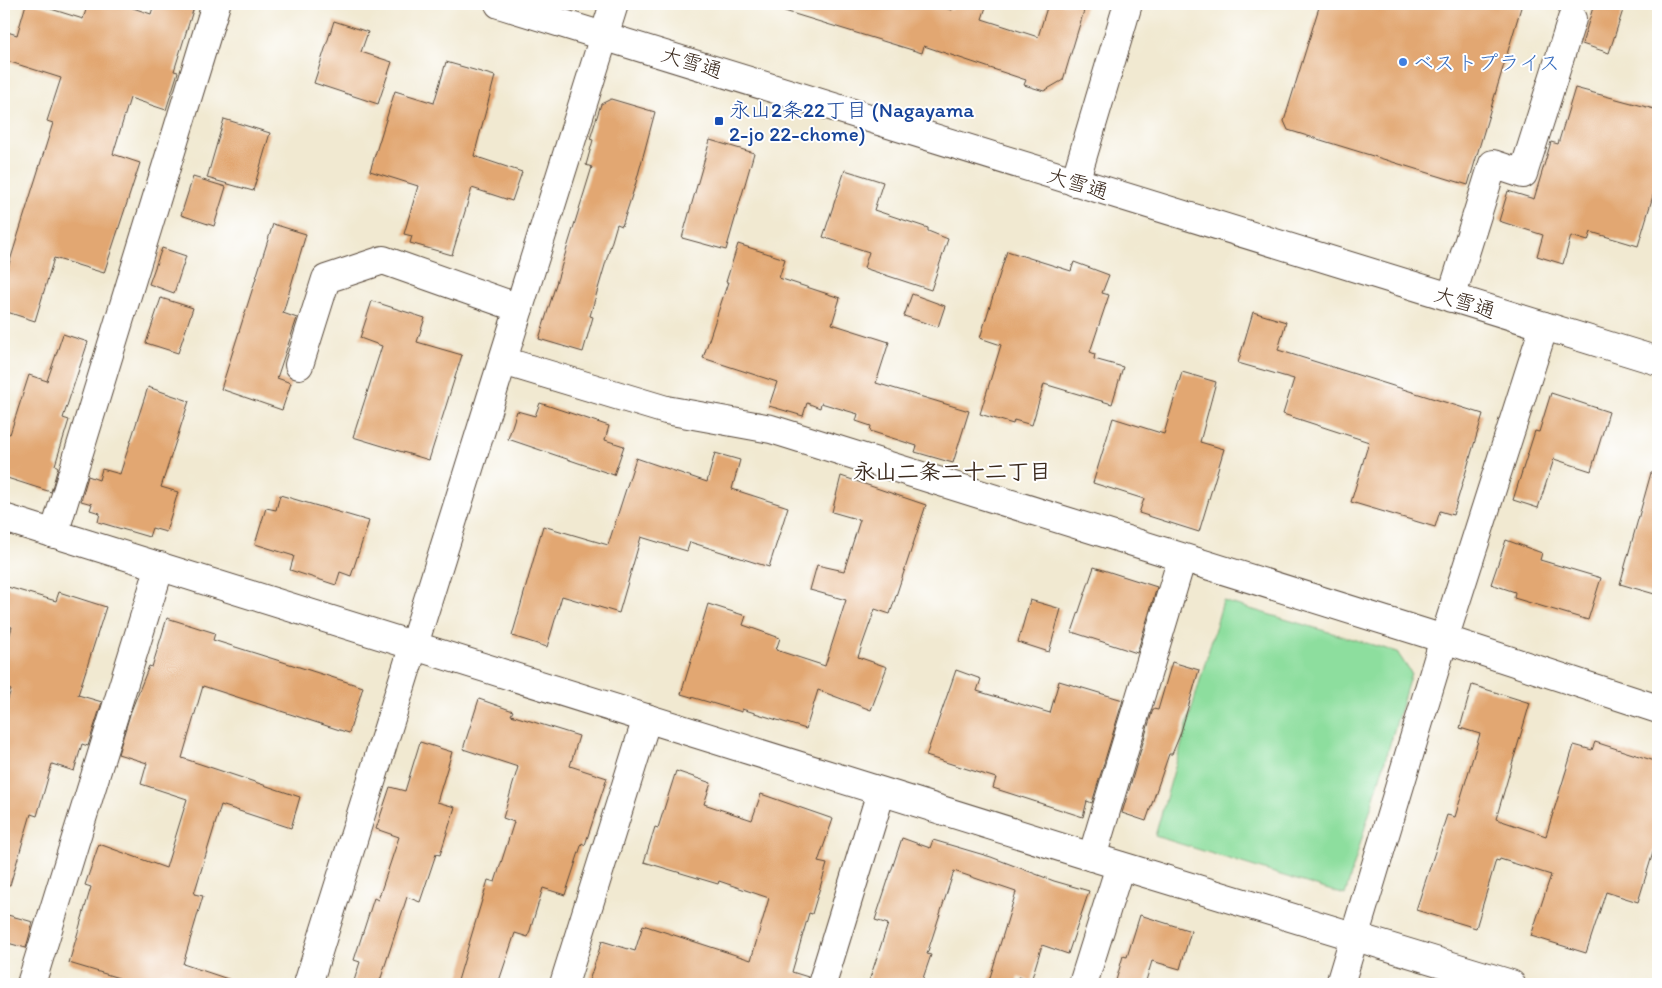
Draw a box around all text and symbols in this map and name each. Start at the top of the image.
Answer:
street label: 大雪通 [658,41,726,83]
place label: ベストプライス [1413,50,1560,75]
marker: ベストプライス [1397,56,1409,68]
place label: 永山2条22丁目 (Nagayama 2-jo 22-chome) [729,97,974,146]
marker: 永山2条22丁目 (Nagayama 2-jo 22-chome) [713,115,725,127]
street label: 大雪通 [1044,162,1112,204]
street label: 大雪通 [1431,281,1499,323]
district label: 永山二条二十二丁目 [853,458,1051,485]

